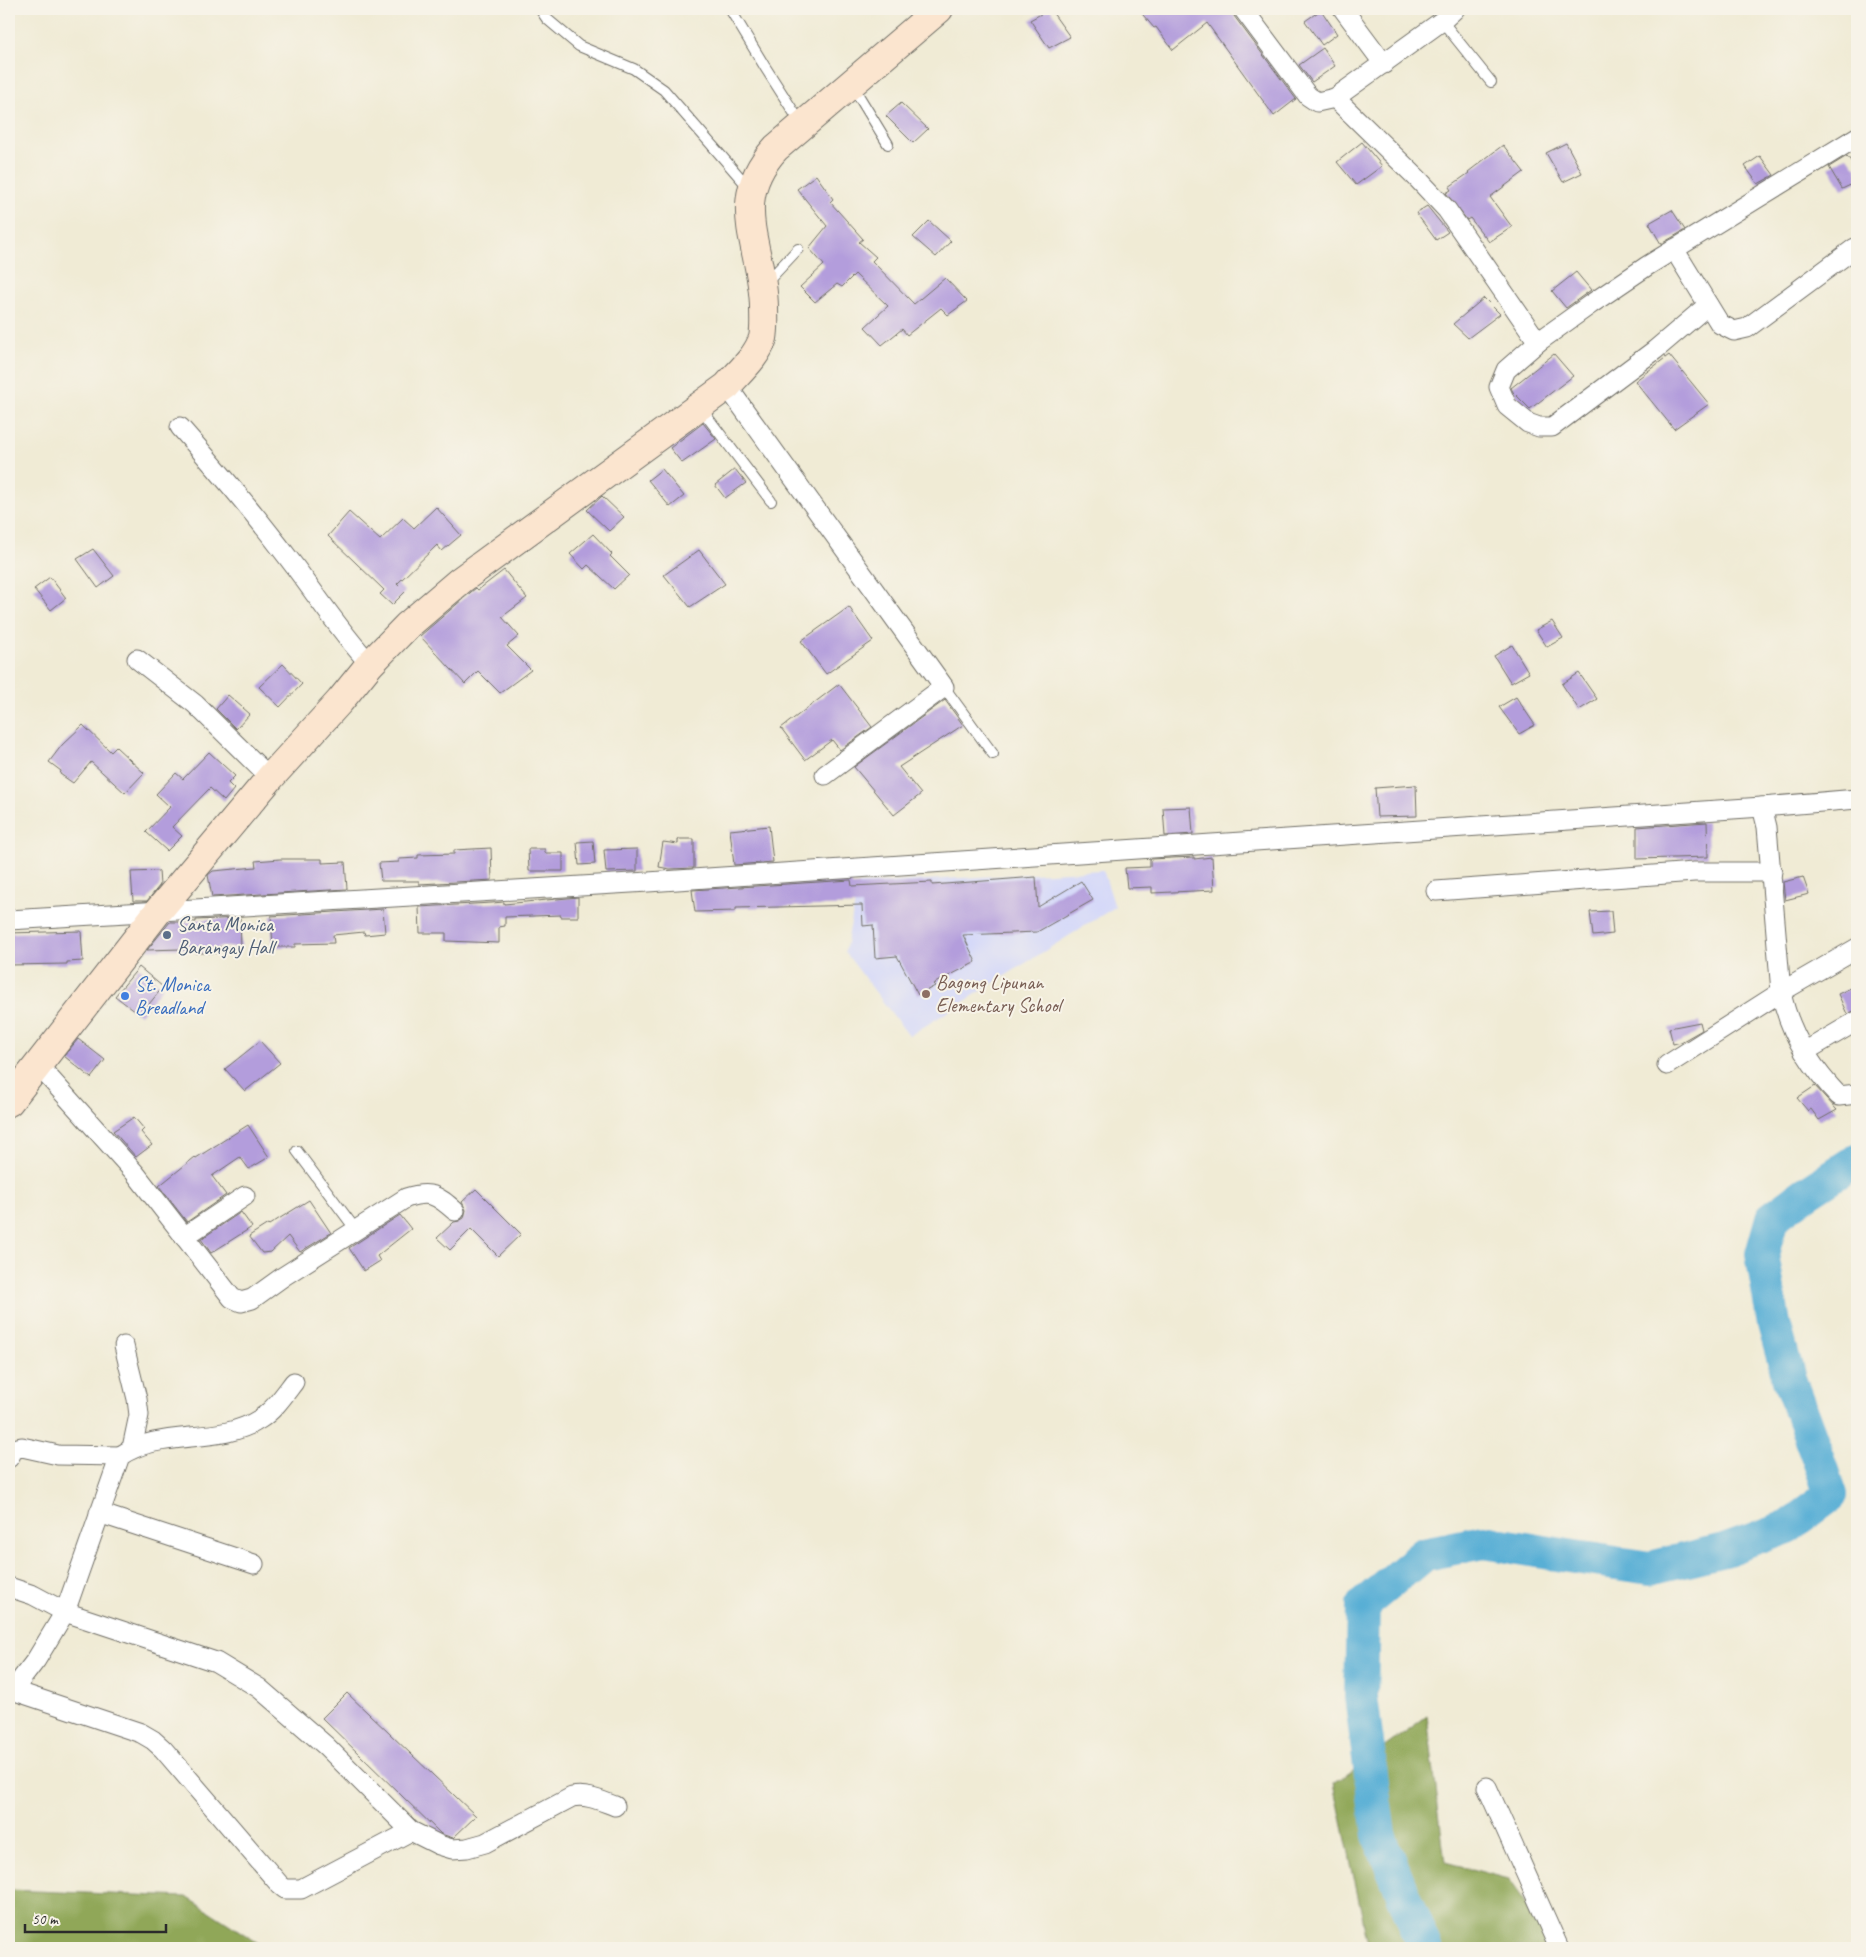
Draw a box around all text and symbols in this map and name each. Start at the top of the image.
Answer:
place label: Santa Monica Barangay Hall [177,912,278,960]
marker: Santa Monica Barangay Hall [161,929,173,941]
place label: Bagong Lipunan Elementary School [936,970,1064,1018]
place label: St. Monica Breadland [135,972,212,1020]
marker: Bagong Lipunan Elementary School [920,988,932,1000]
marker: St. Monica Breadland [119,990,131,1002]
scale bar [25,1902,166,1934]
text: 50 m [32,1910,59,1929]

